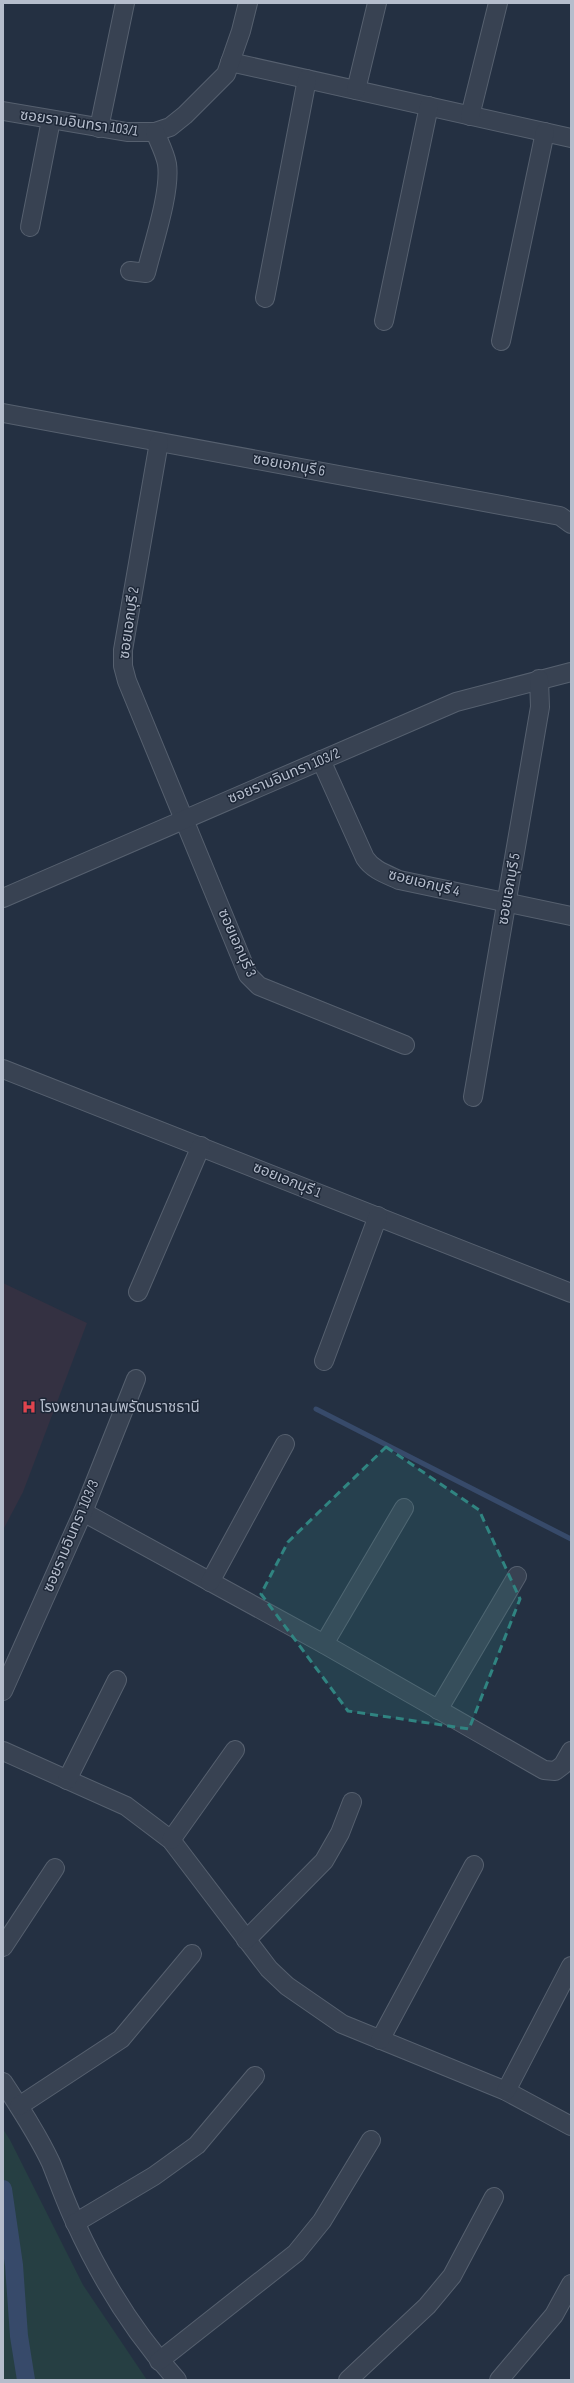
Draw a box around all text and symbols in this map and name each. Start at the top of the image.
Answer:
street label: ซอยรามอินทรา 103/1 [19,105,140,141]
street label: ซอยเอกบุรี 6 [251,449,327,481]
street label: ซอยเอกบุรี 2 [115,586,143,660]
street label: ซอยรามอินทรา 103/2 [225,744,343,808]
street label: ซอยเอกบุรี 5 [493,852,525,926]
street label: ซอยเอกบุรี 4 [386,865,462,901]
street label: ซอยเอกบุรี 3 [214,906,260,980]
street label: ซอยเอกบุรี 1 [250,1158,325,1203]
place label: โรงพยาบาลนพรัตนราชธานี [40,1398,200,1417]
hospital icon: โรงพยาบาลนพรัตนราชธานี [21,1399,37,1415]
street label: ซอยรามอินทรา 103/3 [39,1477,103,1595]

